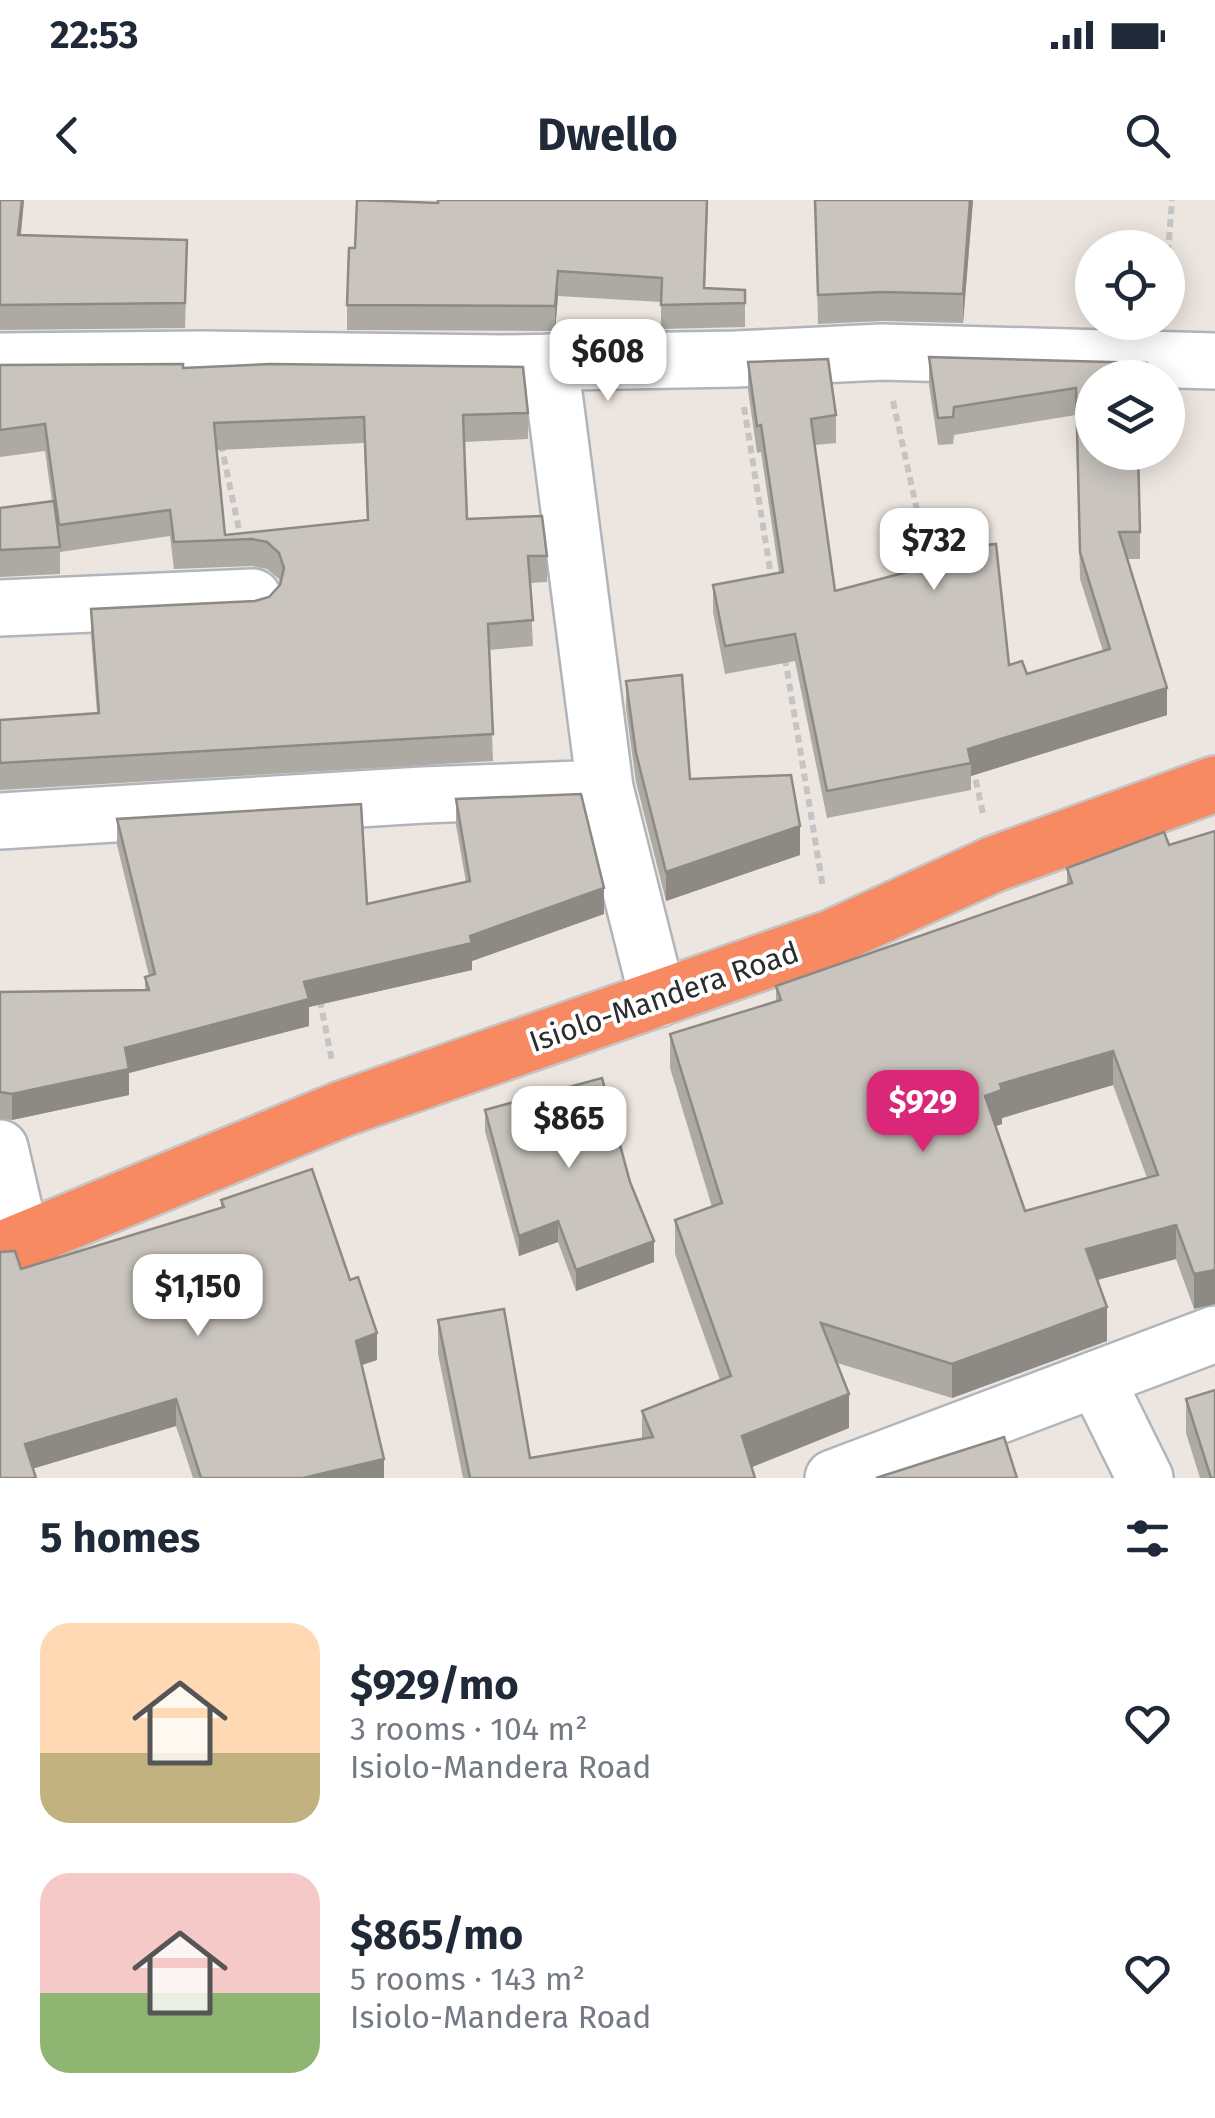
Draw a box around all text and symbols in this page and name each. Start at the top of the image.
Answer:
text: 22:53 [50,12,139,58]
icon: back [40,108,95,163]
text: Dwello [537,108,678,162]
icon: search [1120,108,1175,163]
map controls [1075,230,1185,470]
button: locate [1075,230,1185,340]
pin: $608 [549,319,667,404]
text: $608 [572,332,644,370]
button: layers [1075,360,1185,470]
pin: $732 [875,508,993,593]
text: $732 [902,521,966,559]
street label: Isiolo-Mandera Road [525,934,803,1060]
pin: $929 [864,1070,982,1155]
text: $929 [889,1083,957,1121]
pin: $865 [510,1086,628,1171]
text: $865 [533,1099,605,1137]
pin: $1,150 [117,1254,279,1339]
text: $1,150 [155,1267,241,1305]
icon: filters [1120,1511,1175,1566]
text: 5 homes [40,1513,200,1563]
text: $929/mo [350,1660,519,1710]
icon: home [120,1663,240,1783]
icon: heart [1120,1696,1175,1751]
text: 3 rooms · 104 m² [350,1710,588,1748]
text: Isiolo-Mandera Road [350,1748,651,1786]
text: $865/mo [350,1910,523,1960]
icon: home [120,1913,240,2033]
icon: heart [1120,1946,1175,2001]
text: 5 rooms · 143 m² [350,1960,585,1998]
text: Isiolo-Mandera Road [350,1998,651,2036]

